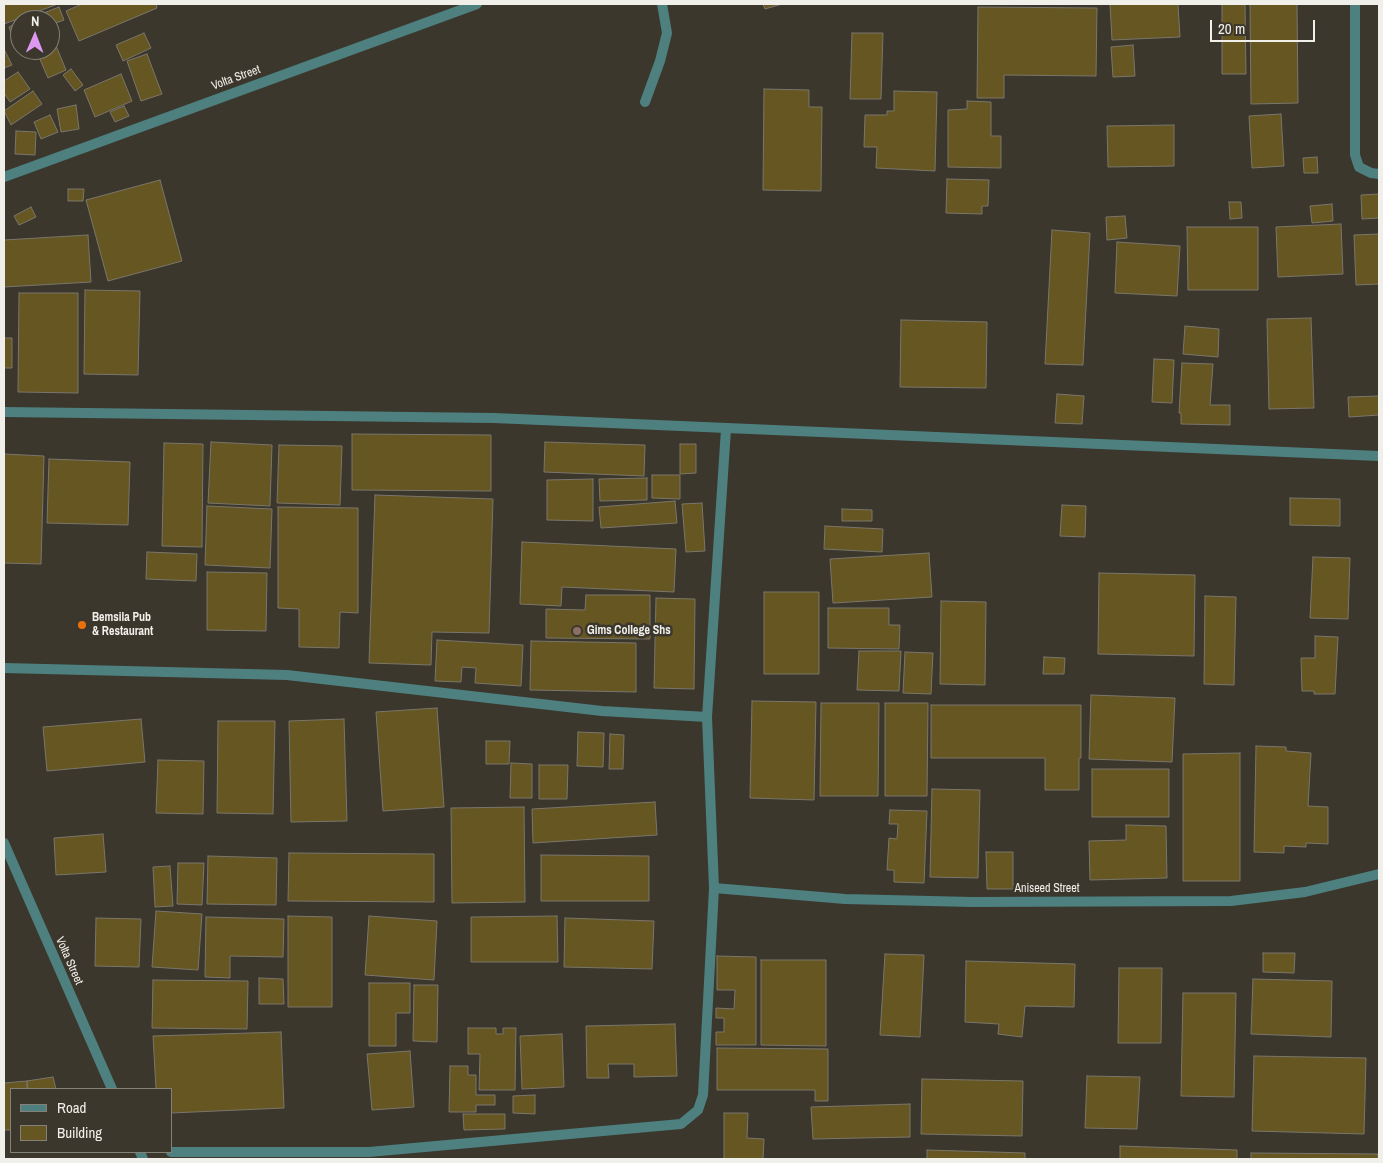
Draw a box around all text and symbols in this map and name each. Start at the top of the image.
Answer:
north arrow [10,10,60,60]
scale bar [1213,10,1318,42]
text: N [31,12,40,30]
text: 20 m [1218,18,1245,39]
street label: Volta Street [210,63,262,93]
place label: Bemsila Pub & Restaurant [92,611,153,639]
marker: Bemsila Pub & Restaurant [76,619,88,631]
place label: Gims College Shs [587,624,671,638]
marker: Gims College Shs [571,625,583,637]
street label: Aniseed Street [1014,882,1080,896]
street label: Volta Street [52,935,86,987]
legend [10,1088,172,1153]
text: Road [57,1097,86,1118]
text: Building [57,1122,102,1143]

